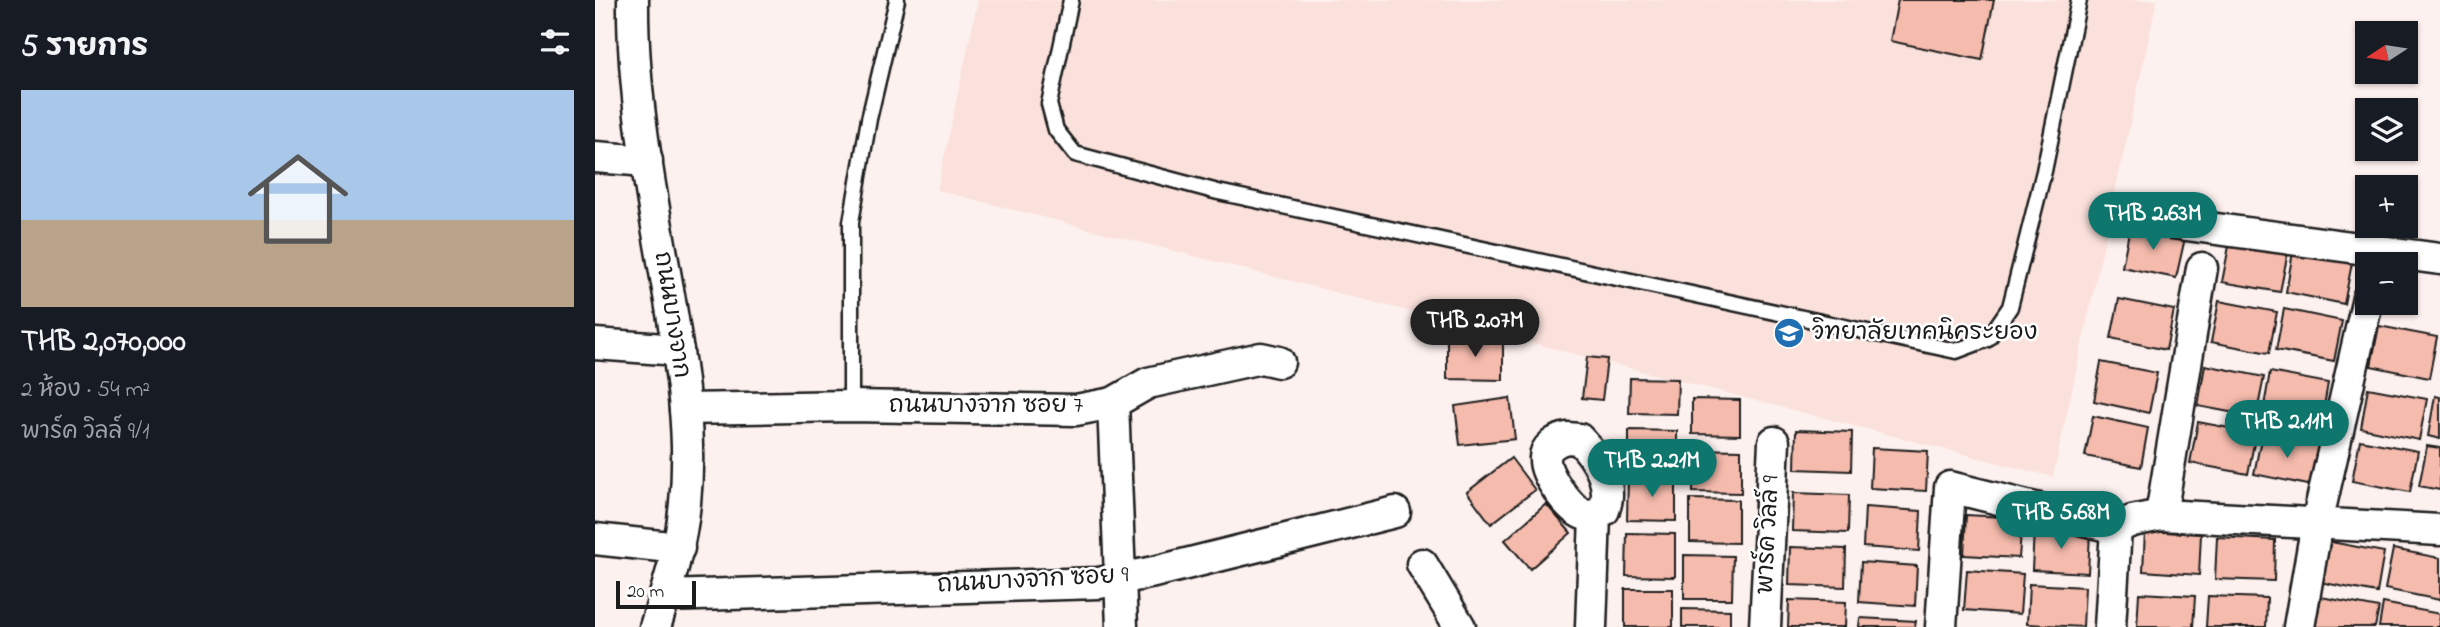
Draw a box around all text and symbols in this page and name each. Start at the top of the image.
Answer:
north arrow [2355,21,2419,84]
map controls [2355,21,2418,315]
icon: filters [536,23,574,61]
text: 5 รายการ [21,26,148,70]
button: layers [2355,98,2418,161]
icon: home [235,136,361,262]
button: + [2355,175,2418,238]
pin: THB 2.63M [2073,192,2233,252]
text: THB 2.63M [2104,198,2202,231]
street label: ถนนบางจาก [644,249,698,381]
button: − [2355,252,2418,315]
pin: THB 2.07M [1395,300,1555,359]
text: THB 2.07M [1426,305,1524,338]
school or university icon: วิทยาลัยเทคนิคระยอง [1772,316,1806,350]
place label: วิทยาลัยเทคนิคระยอง [1812,316,2037,351]
text: THB 2,070,000 [21,321,186,365]
text: 2 ห้อง · 54 m² [21,374,150,407]
street label: ถนนบางจาก ซอย 7 [889,389,1083,424]
pin: THB 2.11M [2207,400,2367,460]
text: THB 2.11M [2241,406,2333,439]
text: พาร์ค วิลล์ 9/1 [21,416,149,449]
pin: THB 2.21M [1572,440,1732,499]
text: THB 2.21M [1604,445,1700,478]
street label: พาร์ค วิลล์ 9 [1747,474,1790,595]
pin: THB 5.68M [1981,491,2141,551]
text: THB 5.68M [2012,497,2110,530]
street label: ถนนบางจาก ซอย 9 [936,558,1130,603]
scale bar [616,578,697,610]
text: 20 m [627,579,664,606]

